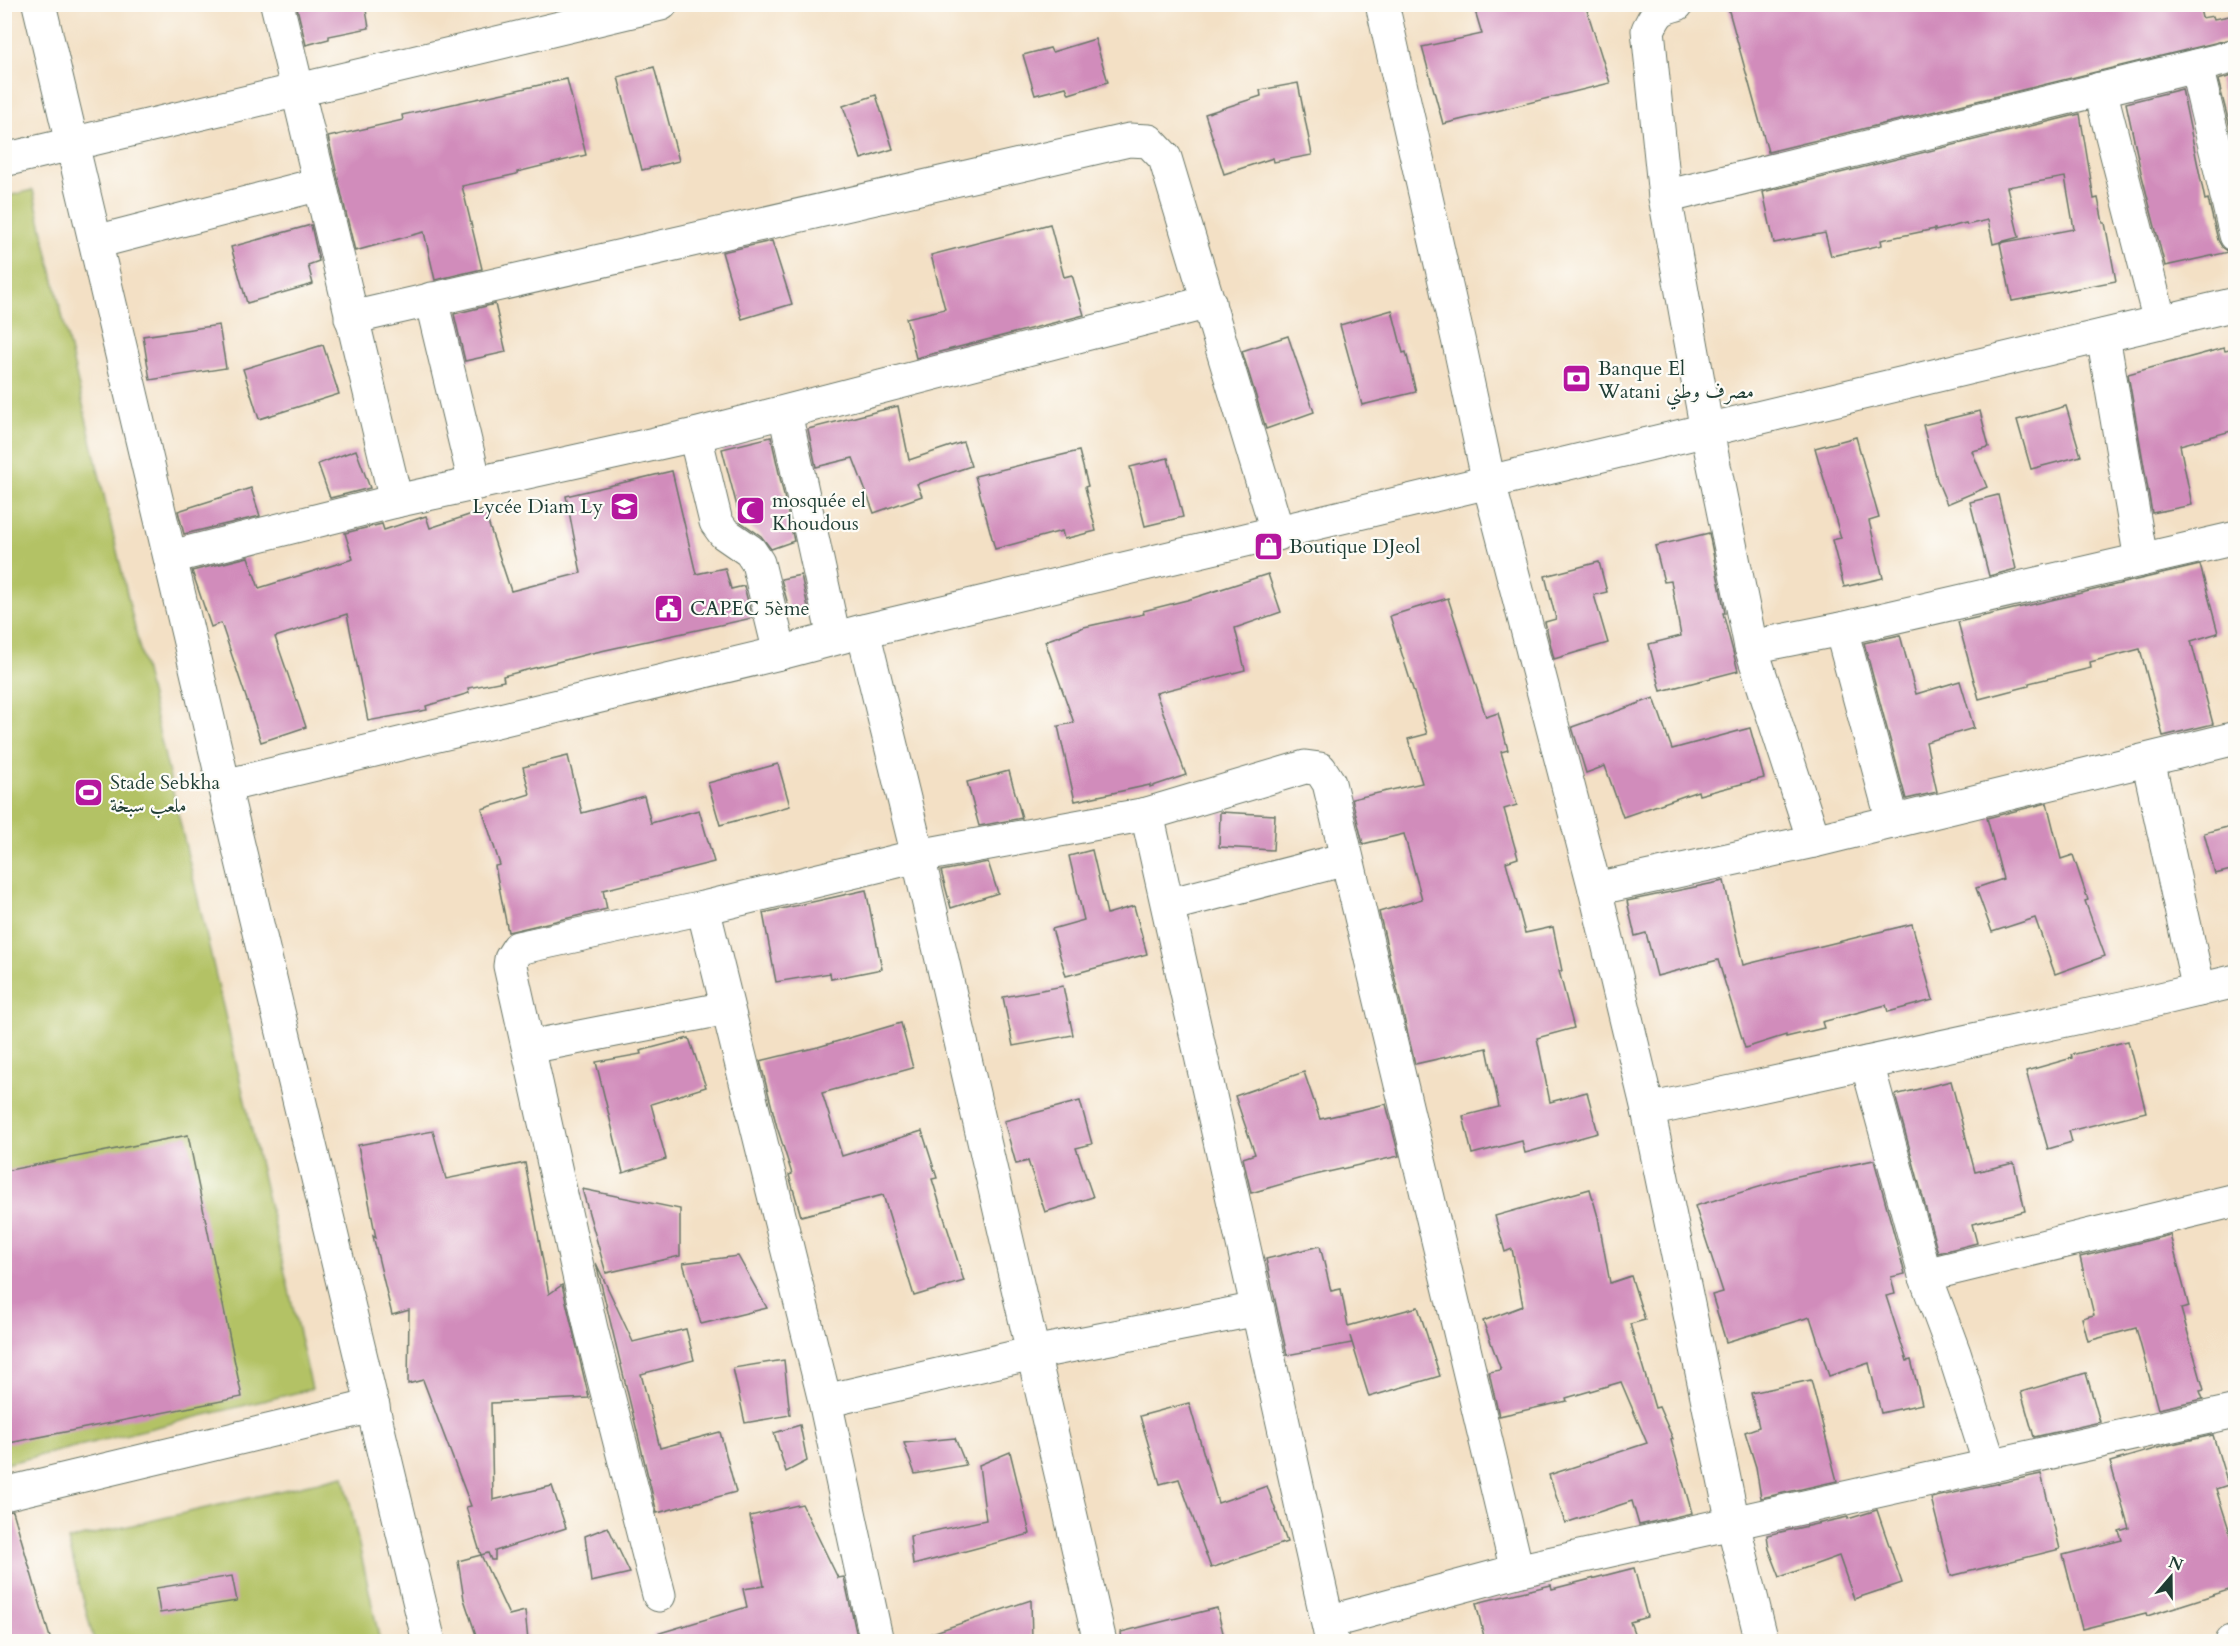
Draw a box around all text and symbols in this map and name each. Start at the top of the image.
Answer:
place label: Banque El Watani مصرف وطني [1597,355,1754,410]
bank icon: Banque El Watani مصرف وطني [1561,363,1593,395]
place label: mosquée el Khoudous [772,487,866,537]
school or university icon: Lycée Diam Ly [608,490,640,522]
place label: Lycée Diam Ly [472,493,603,520]
mosque icon: mosquée el Khoudous [735,495,767,527]
shop icon: Boutique DJeol [1252,530,1284,562]
place label: Boutique DJeol [1289,533,1420,560]
public building icon: CAPEC 5ème [653,592,685,624]
place label: CAPEC 5ème [690,595,810,622]
place label: Stade Sebkha ملعب سبخة [110,769,221,819]
sports icon: Stade Sebkha ملعب سبخة [73,777,105,809]
north arrow [2141,1547,2201,1607]
text: N [2165,1551,2186,1577]

